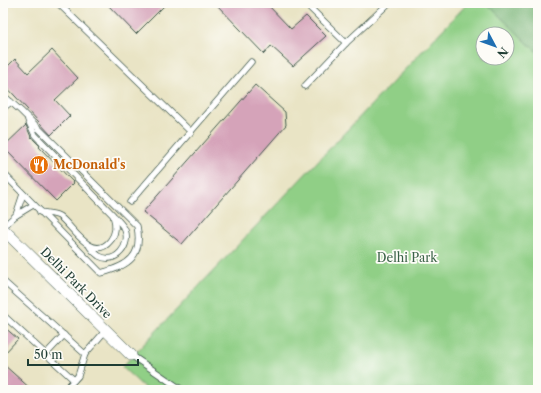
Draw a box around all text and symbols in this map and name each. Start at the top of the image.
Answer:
north arrow [475,26,515,66]
text: N [494,44,511,61]
restaurant icon: McDonald's [28,154,50,176]
place label: McDonald's [53,157,126,172]
street label: Delhi Park Drive [38,244,115,322]
park label: Delhi Park [377,250,438,265]
scale bar [28,341,138,367]
text: 50 m [34,347,63,362]

